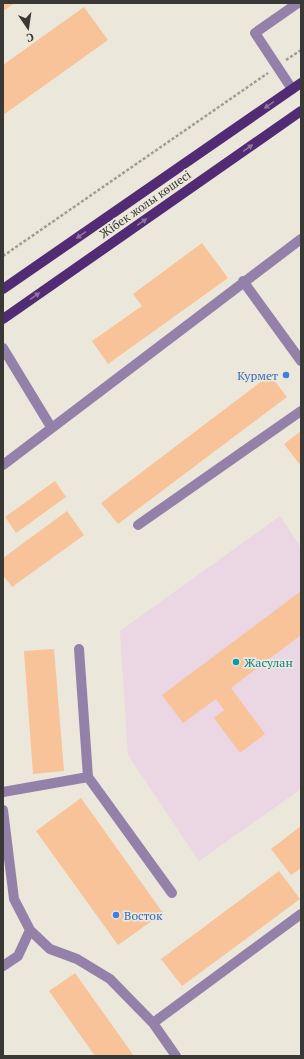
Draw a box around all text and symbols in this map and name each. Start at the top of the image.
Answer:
north arrow [8,8,48,48]
text: С [25,30,35,45]
one-way arrow [264,101,274,109]
one-way arrow [243,144,254,152]
street label: Жібек жолы көшесі [96,167,194,241]
one-way arrow [137,218,147,226]
one-way arrow [76,231,87,239]
one-way arrow [30,292,40,300]
place label: Курмет [237,368,278,383]
marker: Курмет [281,370,291,380]
place label: Жасулан [244,655,293,670]
marker: Жасулан [231,657,241,667]
place label: Восток [124,908,163,923]
marker: Восток [111,910,121,920]

